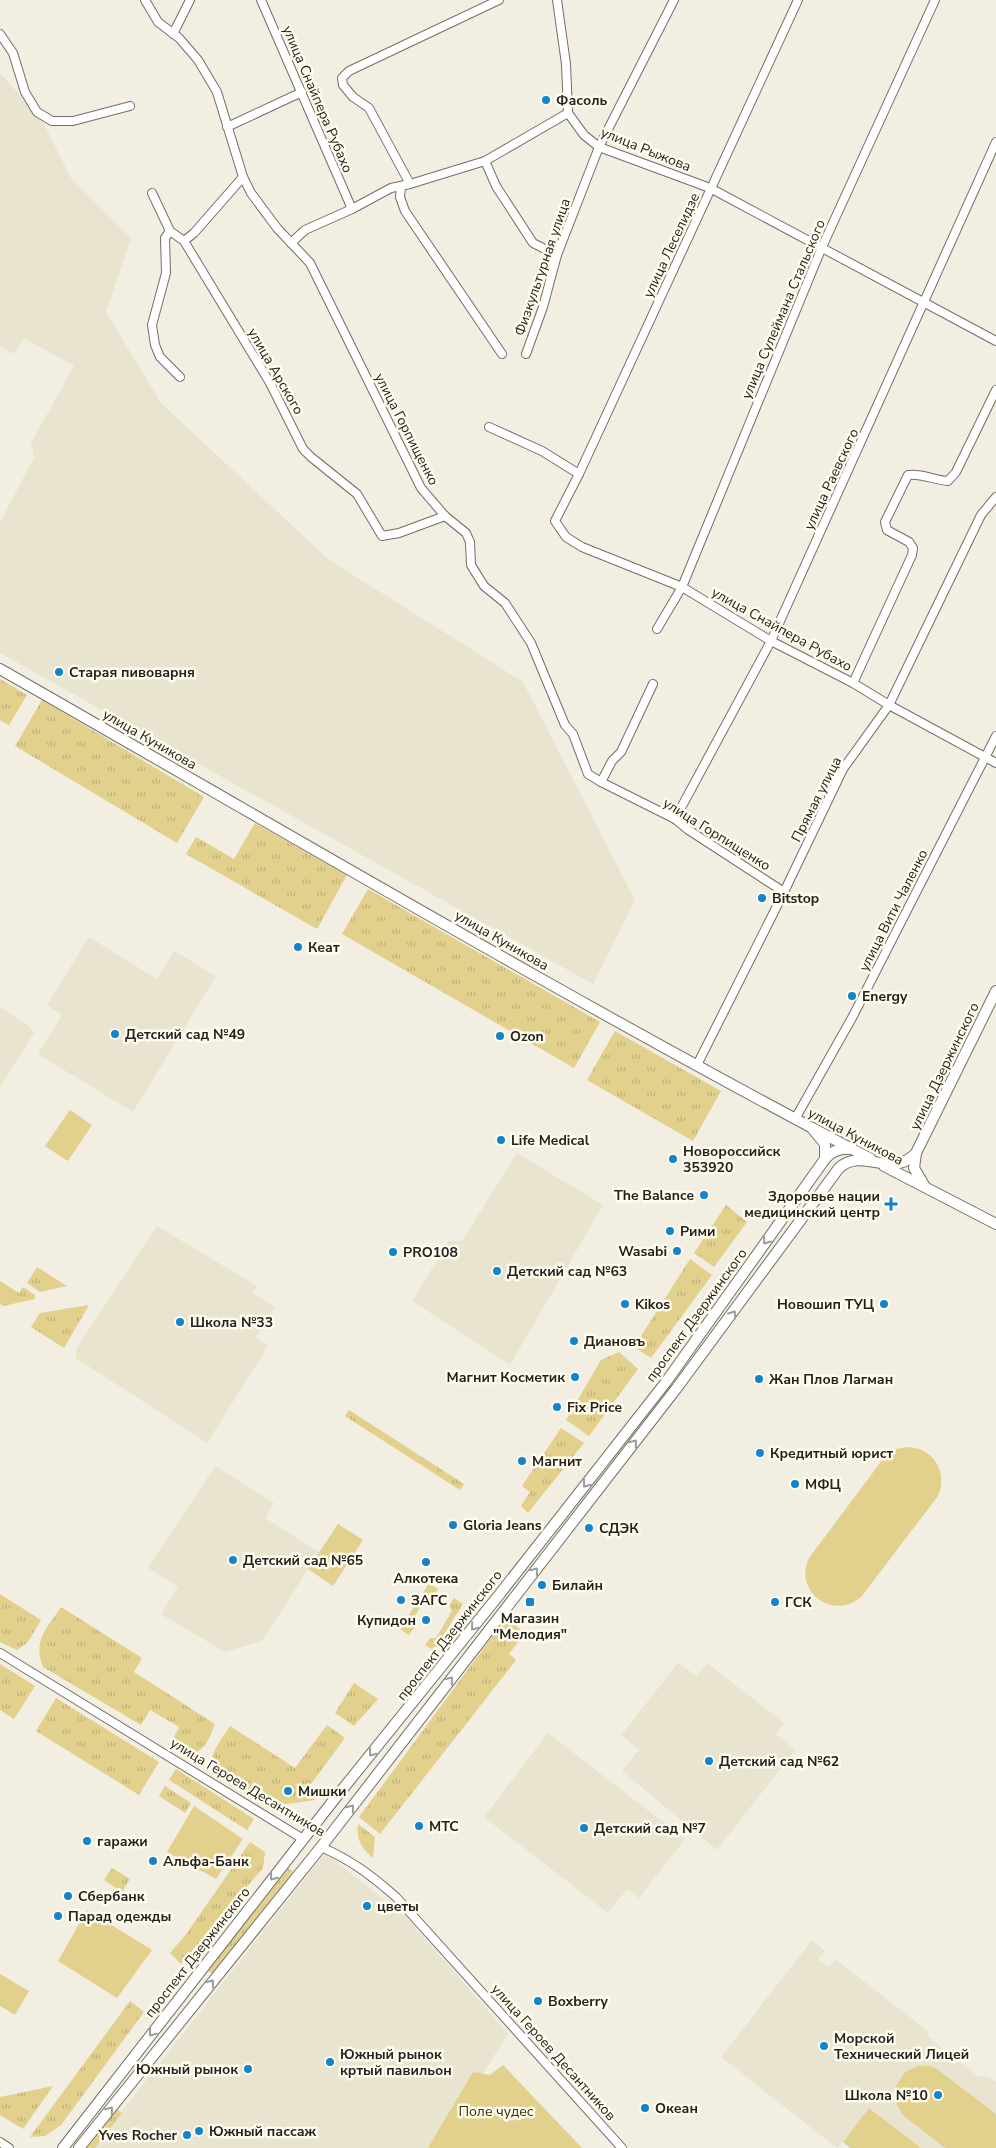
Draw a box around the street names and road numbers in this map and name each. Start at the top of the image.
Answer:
street label: улица Снайпера Рубахо [278,23,357,176]
street label: улица Рыжова [598,123,694,176]
street label: улица Леселидзе [639,190,704,301]
street label: Физкультурная улица [510,196,575,338]
street label: улица Сулеймана Стальского [737,216,830,402]
street label: улица Арского [243,324,308,418]
street label: улица Горпищенко [370,370,443,489]
street label: улица Раевского [800,425,863,533]
street label: улица Снайпера Рубахо [708,583,856,676]
street label: улица Куникова [99,705,200,774]
street label: Прямая улица [787,753,846,845]
street label: улица Горпищенко [659,794,774,875]
street label: улица Вити Чаленко [854,846,932,974]
street label: улица Куникова [451,906,552,975]
street label: улица Дзержинского [905,999,984,1133]
street label: улица Куникова [805,1103,907,1170]
street label: проспект Дзержинского [641,1245,751,1386]
street label: проспект Дзержинского [392,1566,506,1705]
street label: улица Героев Десантников [167,1734,329,1841]
street label: проспект Дзержинского [140,1883,254,2022]
street label: улица Героев Десантников [487,1980,620,2125]

